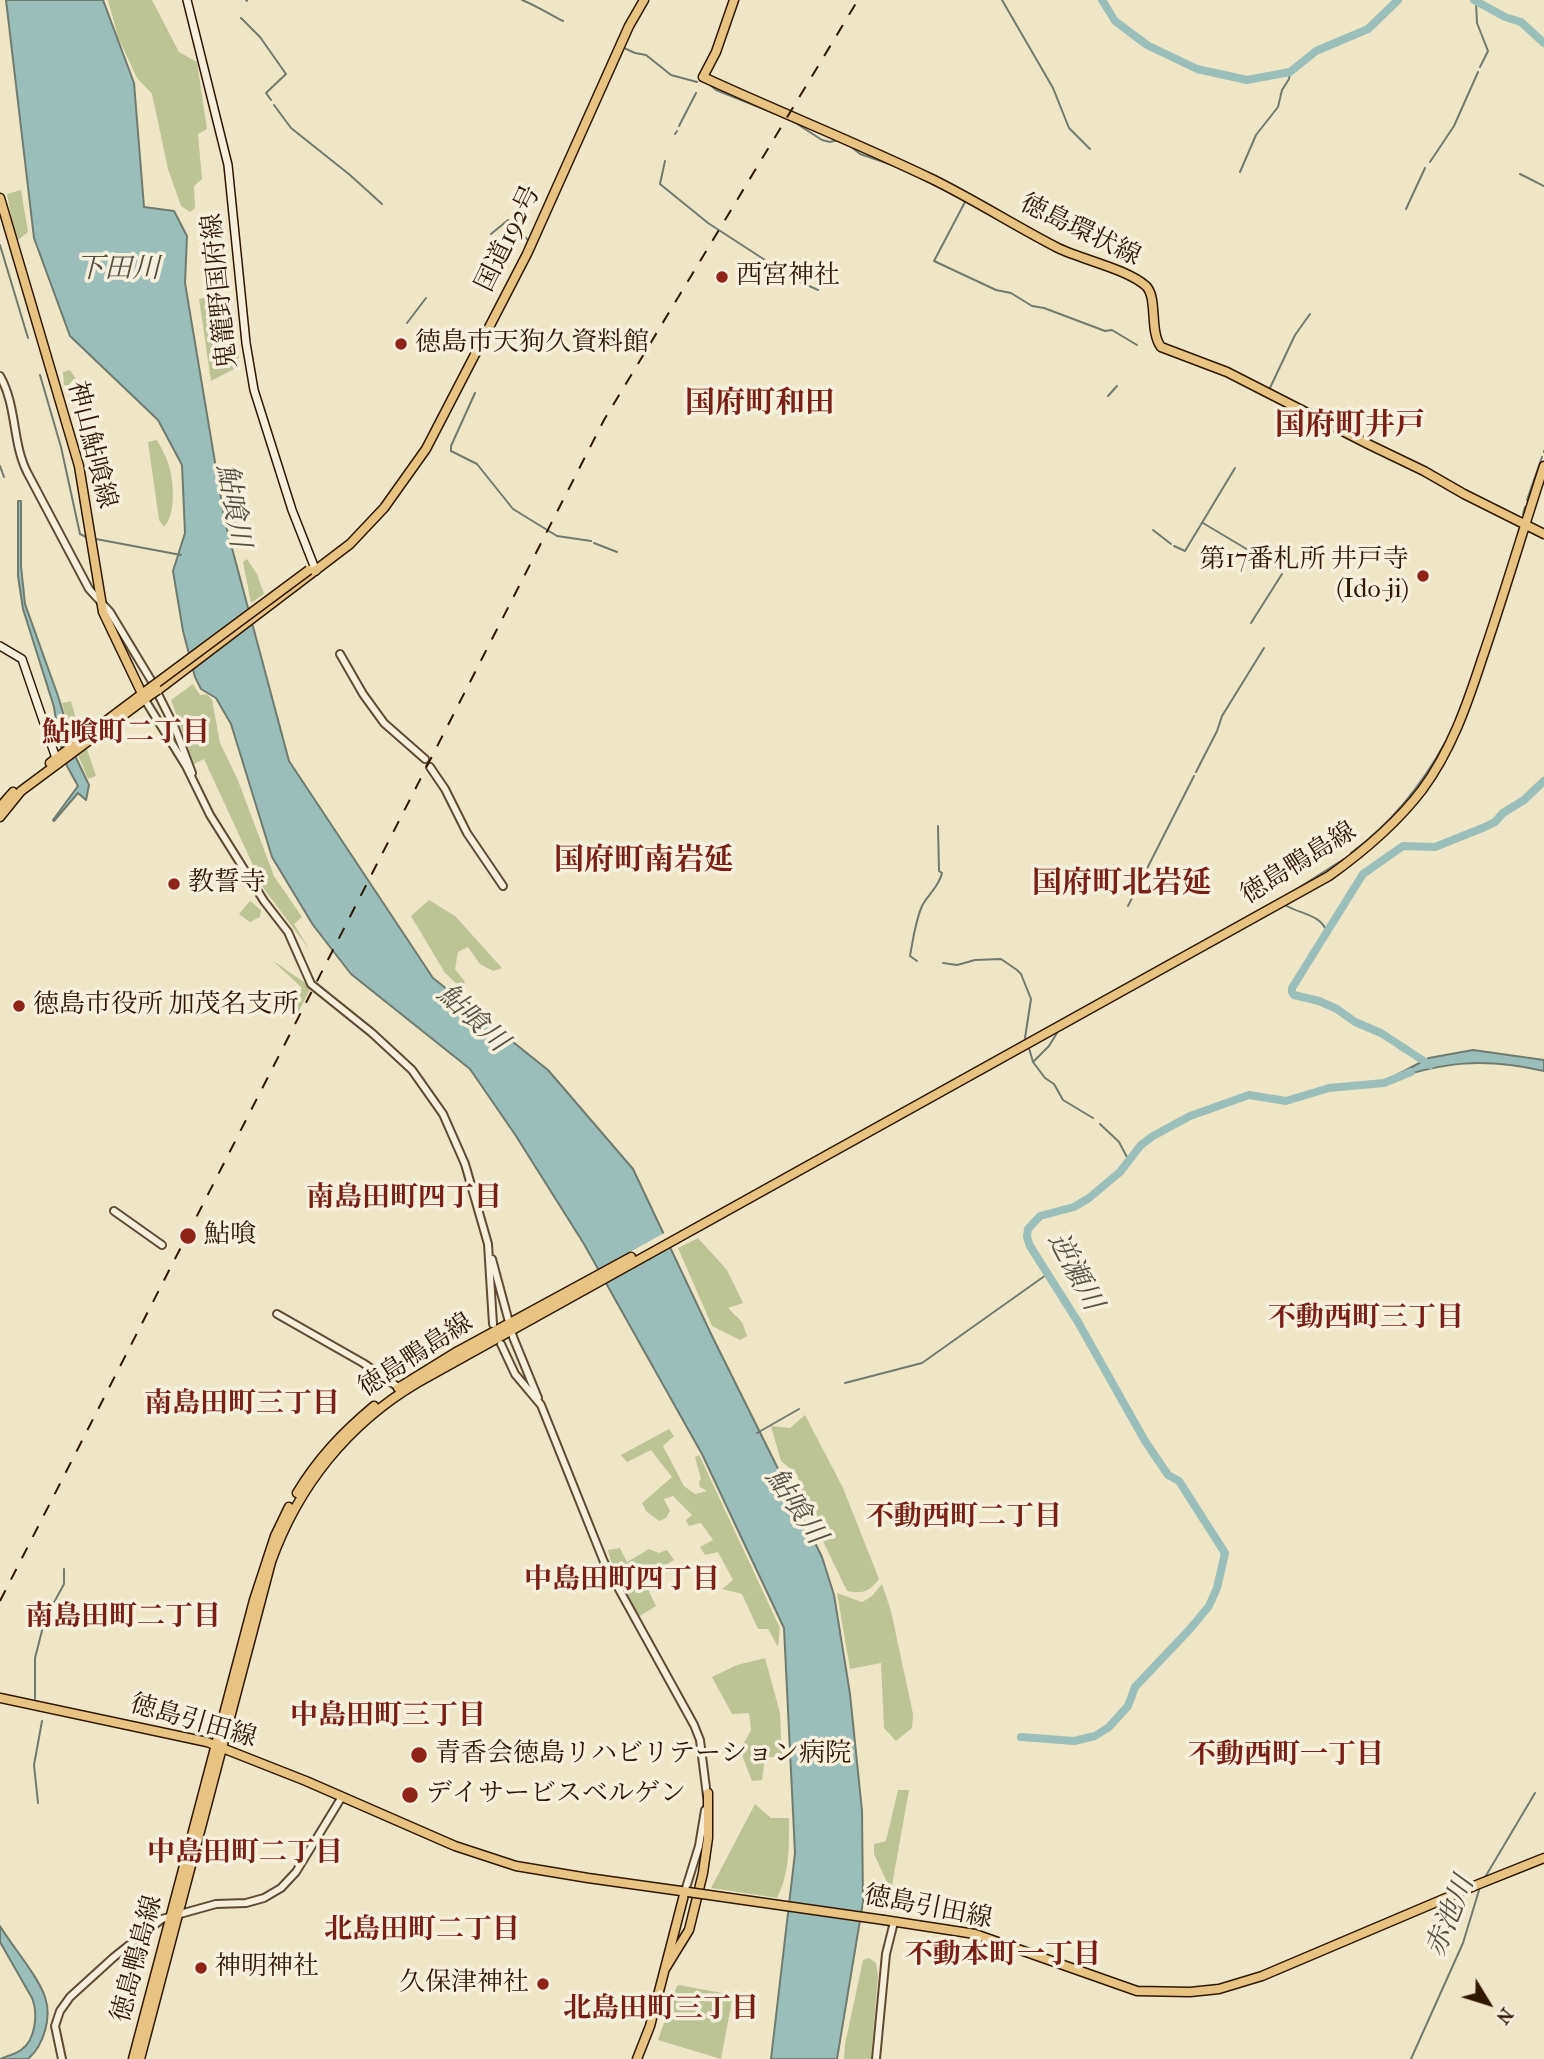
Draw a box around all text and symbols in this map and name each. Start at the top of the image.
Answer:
street label: 国道192号 [470,181,548,297]
street label: 徳島環状線 [1015,188,1145,274]
street label: 鬼籠野国府線 [197,212,245,370]
water label: 下田川 [76,253,160,287]
place label: 西宮神社 [736,261,840,293]
marker: 西宮神社 [714,269,730,285]
place label: 徳島市天狗久資料館 [415,328,649,360]
marker: 徳島市天狗久資料館 [393,336,409,352]
street label: 神山鮎喰線 [60,378,122,512]
district label: 国府町和田 [685,387,835,423]
district label: 国府町井戸 [1275,409,1425,445]
water label: 鮎喰川 [208,462,256,550]
place label: 第17番札所 井戸寺 (Ido-ji) [1200,545,1409,606]
marker: 第17番札所 井戸寺 (Ido-ji) [1415,568,1431,584]
district label: 鮎喰町二丁目 [42,717,210,751]
street label: 徳島鴨島線 [1236,816,1362,912]
district label: 国府町南岩延 [554,844,734,880]
district label: 国府町北岩延 [1032,867,1212,903]
place label: 教誓寺 [188,868,266,900]
marker: 教誓寺 [166,876,182,892]
water label: 鮎喰川 [430,978,514,1060]
place label: 徳島市役所 加茂名支所 [33,990,299,1022]
marker: 徳島市役所 加茂名支所 [11,998,27,1014]
district label: 南島田町四丁目 [306,1182,502,1216]
place label: 鮎喰 [204,1220,256,1252]
marker: 鮎喰 [178,1226,198,1246]
water label: 逆瀬川 [1039,1227,1109,1317]
district label: 不動西町三丁目 [1268,1302,1464,1336]
street label: 徳島鴨島線 [353,1308,479,1404]
district label: 南島田町三丁目 [144,1388,340,1422]
water label: 鮎喰川 [758,1463,832,1551]
district label: 不動西町二丁目 [866,1501,1062,1535]
district label: 中島田町四丁目 [524,1564,720,1598]
district label: 南島田町二丁目 [25,1601,221,1635]
street label: 徳島引田線 [126,1689,260,1755]
district label: 中島田町三丁目 [290,1700,486,1734]
place label: 青香会徳島リハビリテーション病院 [435,1739,851,1771]
district label: 不動西町一丁目 [1188,1739,1384,1773]
marker: 青香会徳島リハビリテーション病院 [409,1745,429,1765]
place label: デイサービスベルゲン [426,1779,686,1811]
marker: デイサービスベルゲン [400,1785,420,1805]
district label: 中島田町二丁目 [147,1837,343,1871]
water label: 赤池川 [1420,1872,1482,1962]
street label: 徳島引田線 [861,1880,995,1936]
street label: 徳島鴨島線 [106,1892,170,2026]
district label: 北島田町二丁目 [324,1914,520,1948]
district label: 不動本町一丁目 [905,1939,1101,1973]
place label: 神明神社 [215,1952,319,1984]
marker: 神明神社 [193,1960,209,1976]
place label: 久保津神社 [399,1968,529,2000]
north arrow [1453,1968,1523,2038]
marker: 久保津神社 [535,1976,551,1992]
district label: 北島田町三丁目 [563,1993,759,2027]
text: N [1491,2003,1518,2028]

